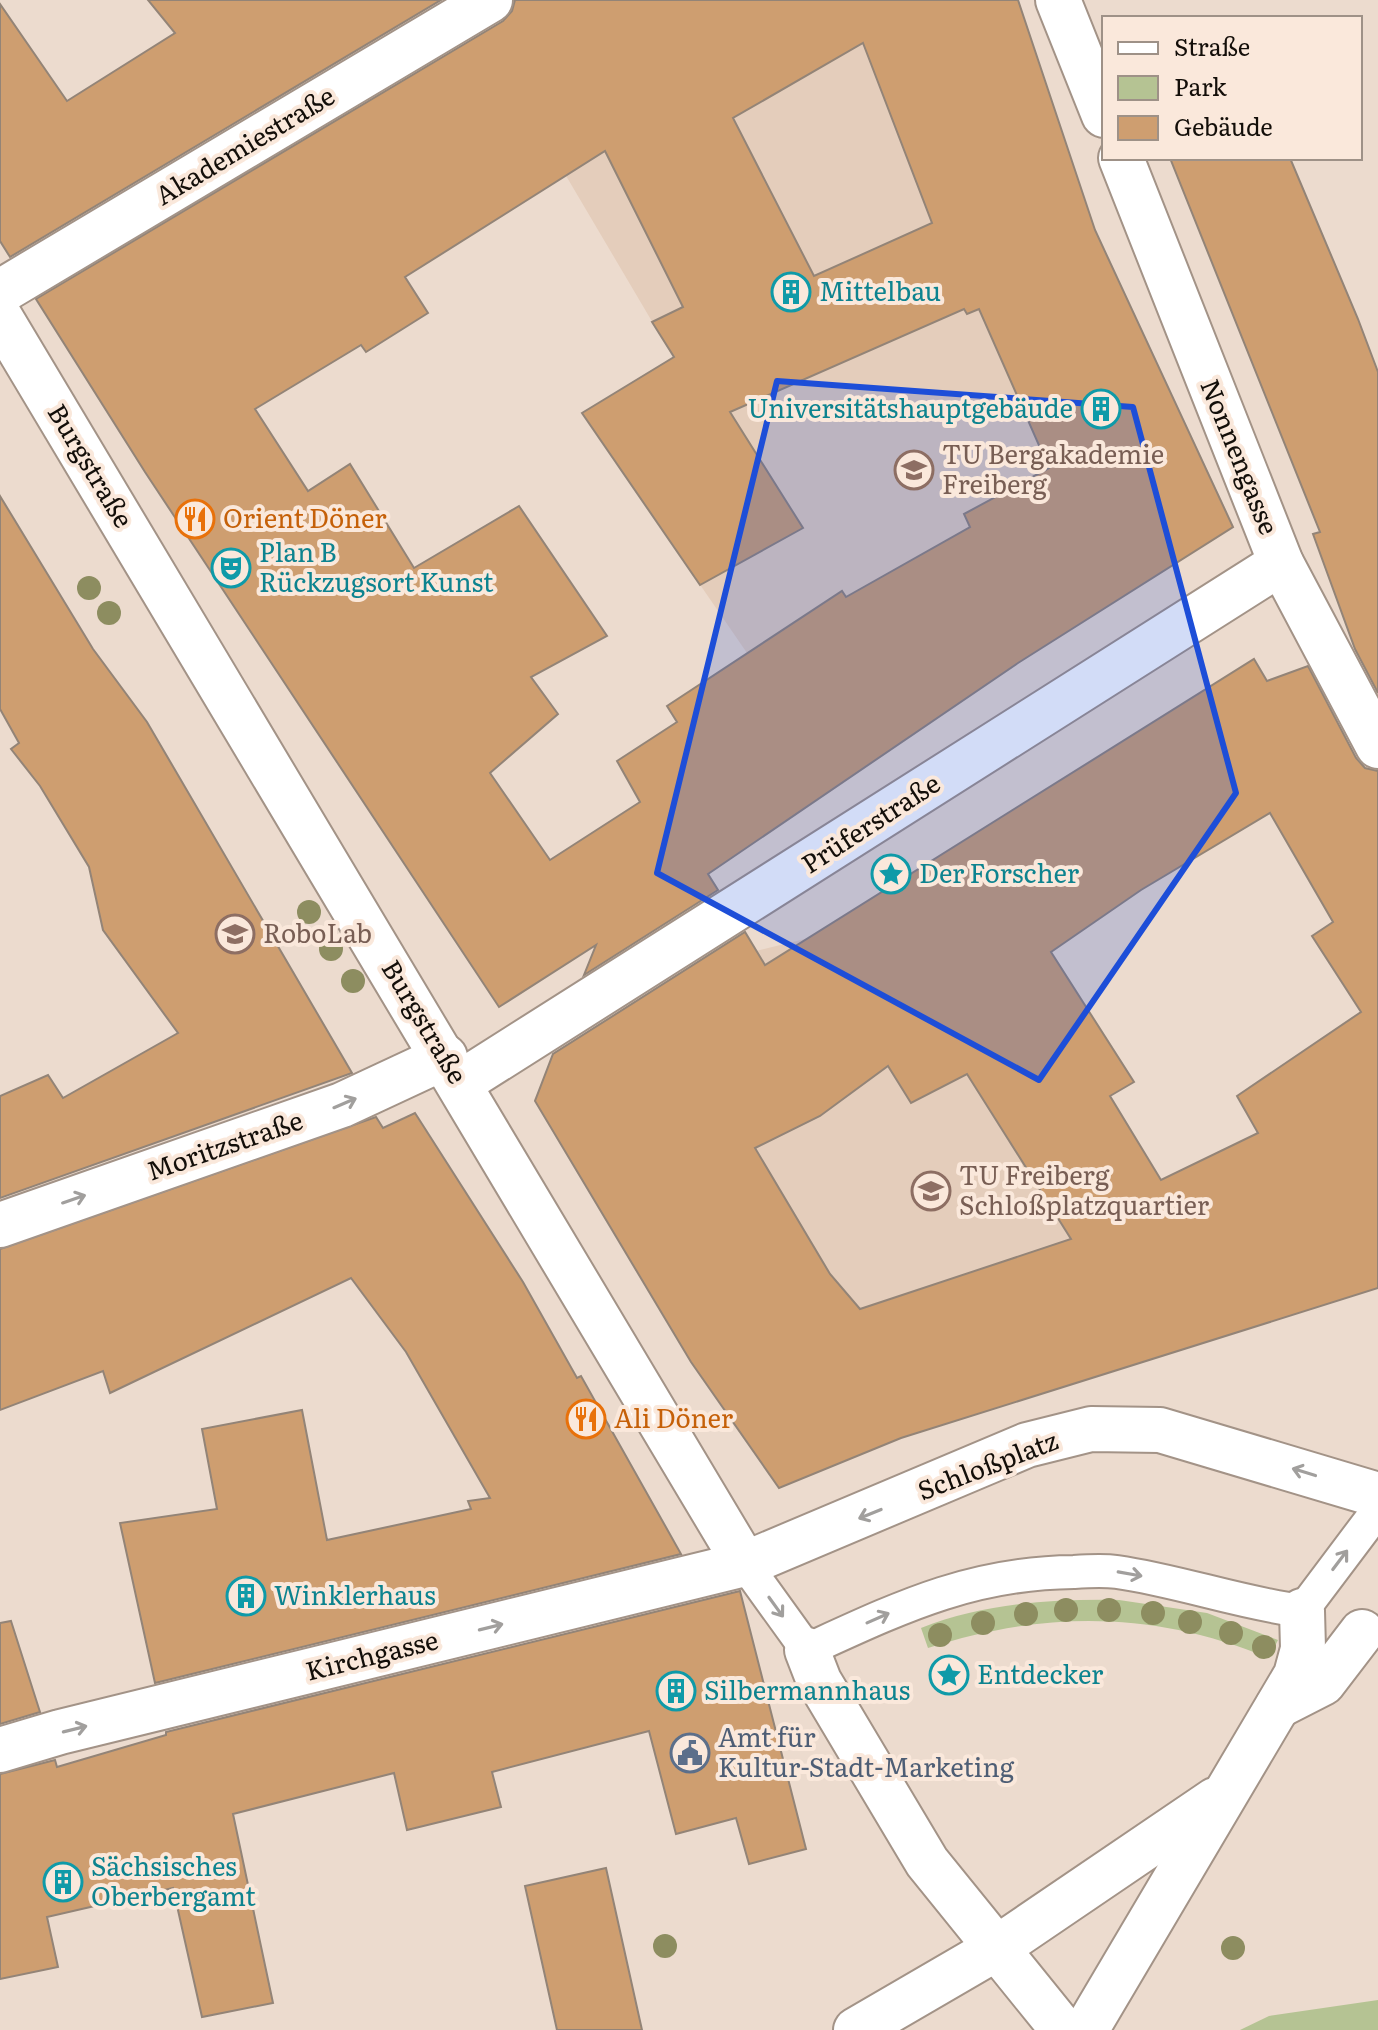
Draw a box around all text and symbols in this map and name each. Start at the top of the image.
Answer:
legend [1102,16,1362,160]
text: Straße [1174,28,1250,63]
text: Park [1174,68,1227,103]
street label: Akademiestraße [146,75,341,213]
text: Gebäude [1174,108,1273,143]
place label: Mittelbau [819,270,941,309]
building icon: Mittelbau [770,271,812,313]
street label: Nonnengasse [1192,372,1290,540]
place label: Universitätshauptgebäude [748,387,1073,426]
building icon: Universitätshauptgebäude [1080,388,1122,430]
street label: Burgstraße [40,395,145,534]
place label: TU Bergakademie Freiberg [942,433,1164,502]
school or university icon: TU Bergakademie Freiberg [893,449,935,491]
place label: Orient Döner [223,497,387,536]
restaurant icon: Orient Döner [174,498,216,540]
place label: Plan B Rückzugsort Kunst [259,531,494,600]
theatre icon: Plan B Rückzugsort Kunst [210,547,252,589]
street label: Prüferstraße [792,762,947,881]
place label: Der Forscher [919,852,1080,891]
place icon: Der Forscher [870,853,912,895]
place label: RoboLab [263,912,372,951]
school or university icon: RoboLab [214,913,256,955]
street label: Burgstraße [374,951,479,1090]
one-way arrow [332,1095,357,1110]
street label: Moritzstraße [141,1099,307,1189]
place label: TU Freiberg Schloßplatzquartier [959,1154,1210,1223]
school or university icon: TU Freiberg Schloßplatzquartier [910,1170,952,1212]
one-way arrow [61,1191,85,1205]
place label: Ali Döner [614,1397,734,1436]
restaurant icon: Ali Döner [565,1398,607,1440]
street label: Schloßplatz [911,1419,1063,1508]
one-way arrow [1291,1464,1317,1479]
one-way arrow [858,1508,883,1522]
one-way arrow [1332,1550,1348,1572]
one-way arrow [1117,1568,1142,1583]
place label: Winklerhaus [274,1574,436,1613]
building icon: Winklerhaus [225,1575,267,1617]
one-way arrow [768,1596,784,1618]
one-way arrow [865,1610,889,1625]
street label: Kirchgasse [301,1618,442,1689]
one-way arrow [477,1618,503,1633]
place label: Entdecker [977,1653,1104,1692]
place icon: Entdecker [928,1654,970,1696]
place label: Silbermannhaus [704,1669,910,1708]
building icon: Silbermannhaus [655,1670,697,1712]
place label: Amt für Kultur-Stadt-Marketing [718,1716,1015,1785]
one-way arrow [62,1720,87,1735]
public building icon: Amt für Kultur-Stadt-Marketing [669,1732,711,1774]
place label: Sächsisches Oberbergamt [91,1845,256,1914]
building icon: Sächsisches Oberbergamt [42,1861,84,1903]

